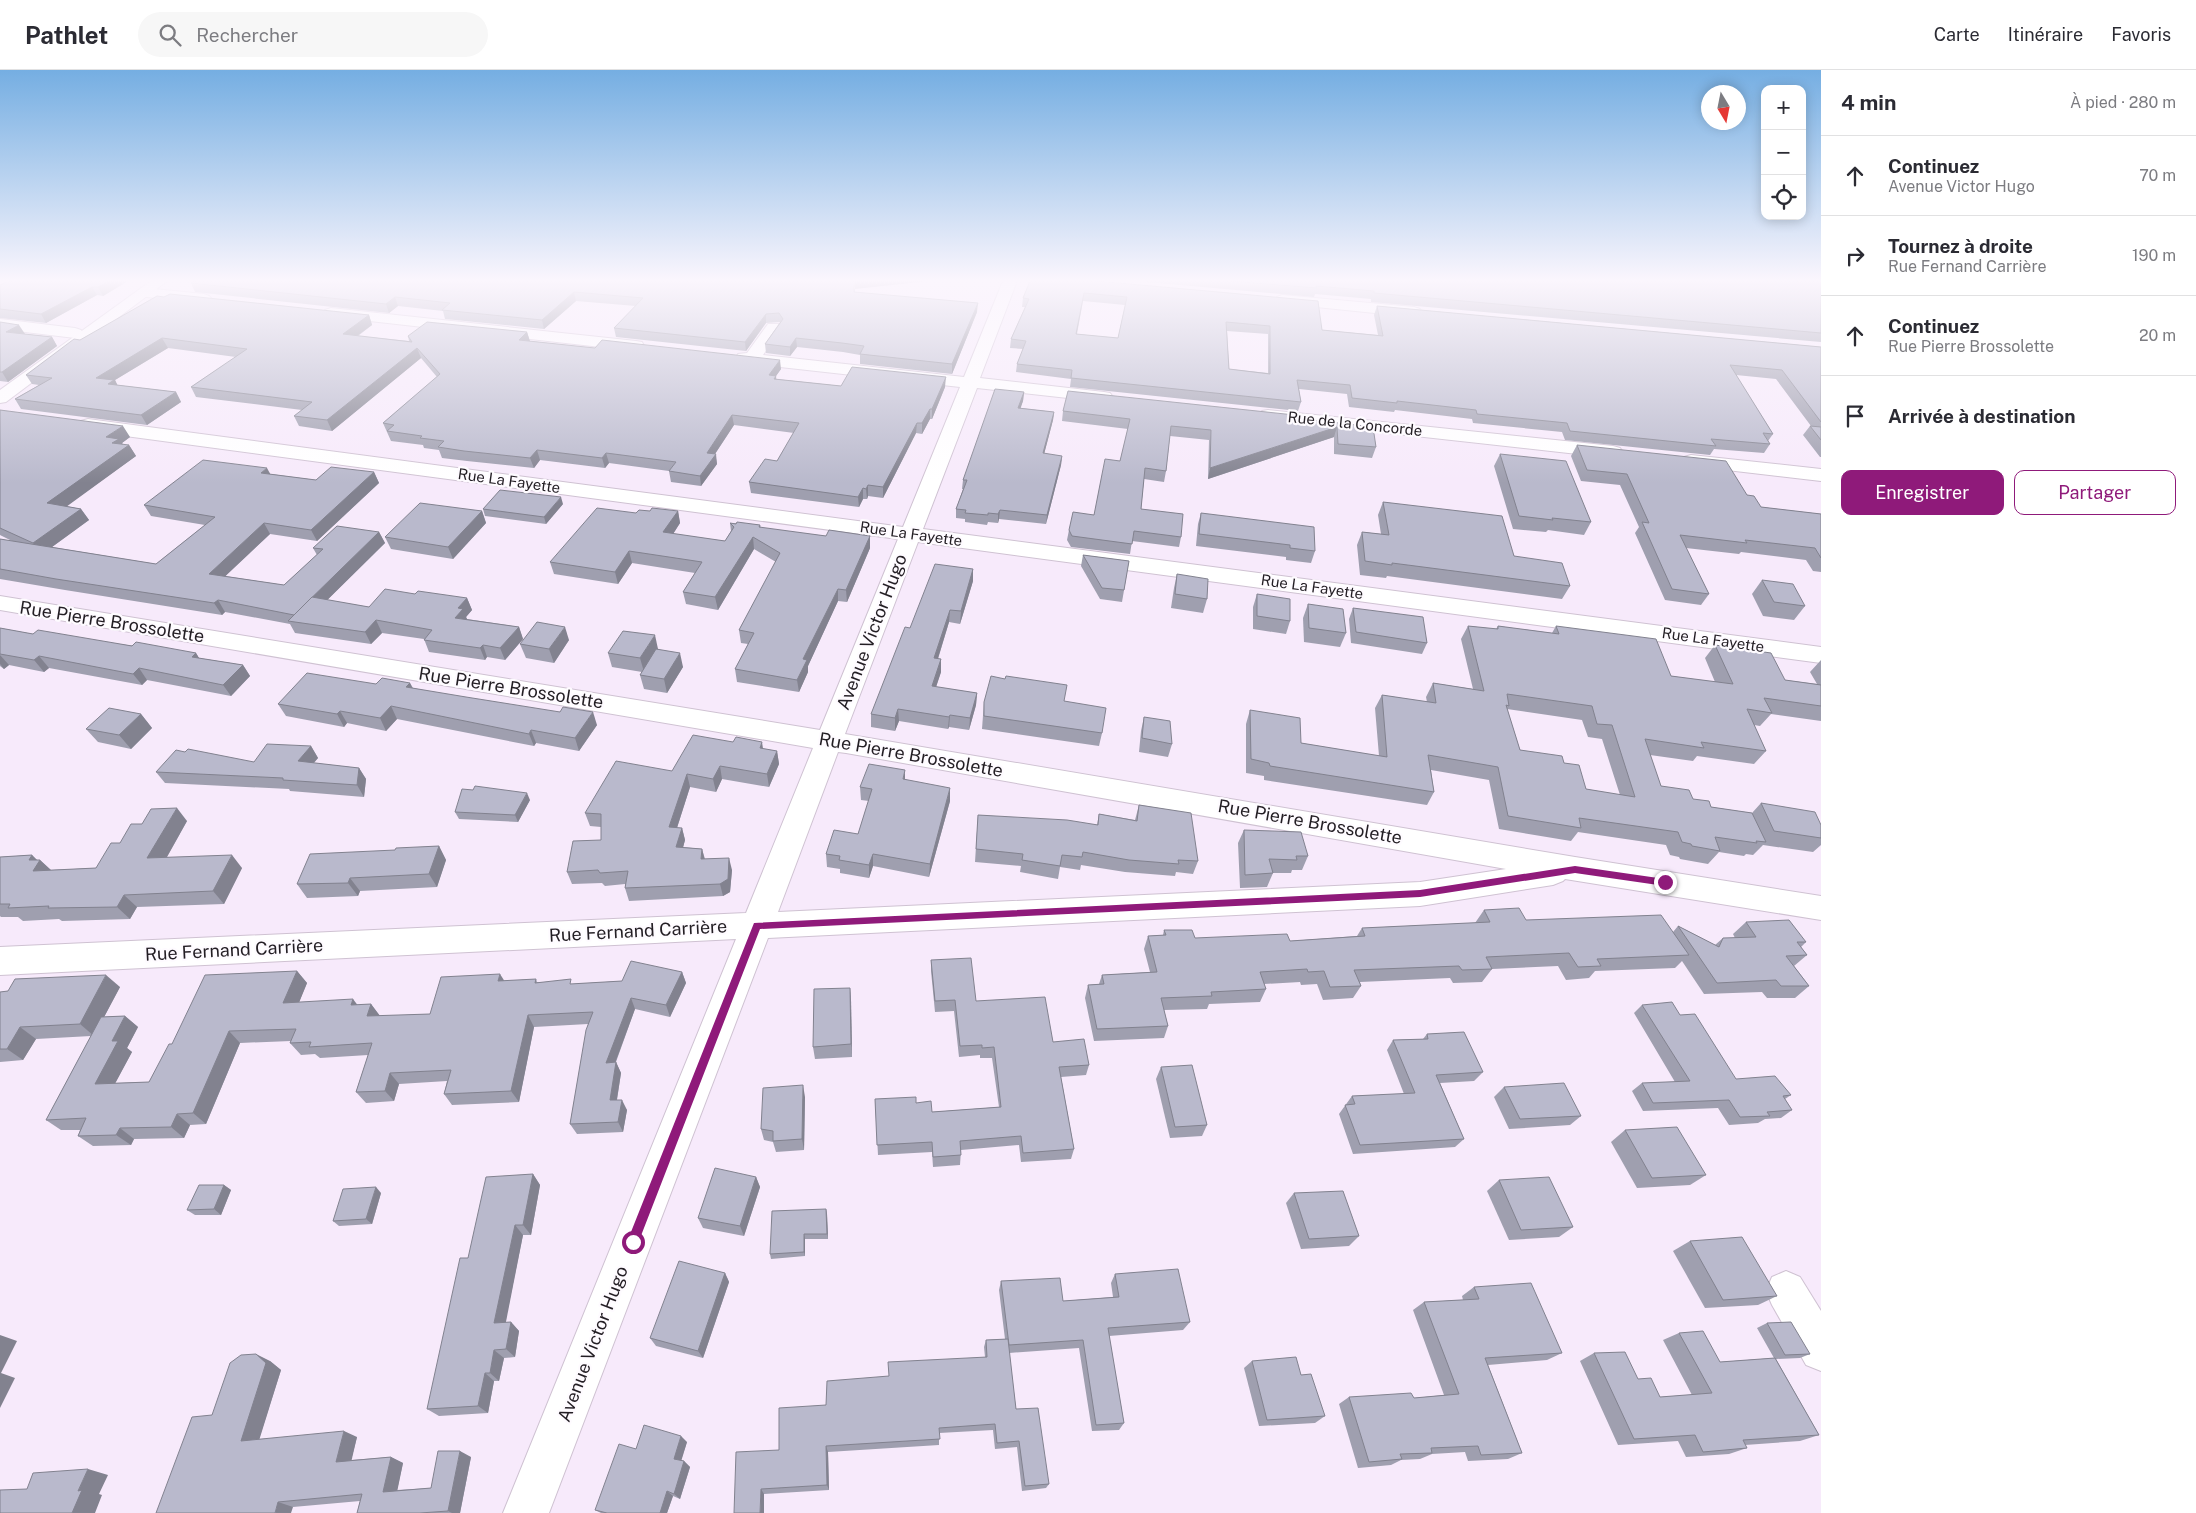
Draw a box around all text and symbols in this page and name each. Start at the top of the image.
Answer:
search box [138,12,488,57]
text: Pathlet [25,21,108,49]
icon: search [156,21,184,49]
text: Rechercher [196,24,298,46]
text: Carte [1934,24,1980,45]
text: Itinéraire [2008,24,2083,45]
text: Favoris [2111,24,2171,45]
north arrow [1701,85,1746,130]
map controls [1761,85,1806,220]
button: + [1761,85,1806,130]
text: 4 min [1841,90,1896,115]
text: À pied · 280 m [2070,93,2176,112]
button: − [1761,130,1806,175]
text: Continuez [1888,155,1979,177]
icon: ahead [1841,162,1869,190]
text: 70 m [2139,166,2176,185]
button: locate [1761,175,1806,220]
text: Avenue Victor Hugo [1888,177,2035,196]
text: Tournez à droite [1888,235,2033,257]
icon: right [1841,242,1869,270]
text: 190 m [2132,246,2176,265]
text: Rue Fernand Carrière [1888,257,2047,276]
text: Continuez [1888,315,1979,337]
icon: ahead [1841,322,1869,350]
text: 20 m [2139,326,2176,345]
text: Rue Pierre Brossolette [1888,337,2054,356]
icon: arrive [1841,402,1869,430]
text: Arrivée à destination [1888,405,2076,427]
street label: Rue de la Concorde [1287,408,1423,439]
street label: Rue La Fayette [457,465,561,496]
button: Enregistrer [1841,470,2004,515]
button: Partager [2014,470,2176,515]
street label: Rue La Fayette [859,518,963,549]
street label: Avenue Victor Hugo [832,551,911,713]
street label: Rue La Fayette [1260,571,1364,602]
street label: Rue Pierre Brossolette [18,597,206,646]
street label: Rue La Fayette [1661,624,1765,655]
street label: Rue Pierre Brossolette [417,663,605,712]
street label: Rue Pierre Brossolette [817,728,1005,781]
street label: Rue Pierre Brossolette [1216,795,1404,848]
route end [1654,871,1677,894]
street label: Rue Fernand Carrière [548,915,728,946]
street label: Rue Fernand Carrière [144,934,324,965]
route start [622,1231,645,1254]
street label: Avenue Victor Hugo [553,1263,632,1425]

